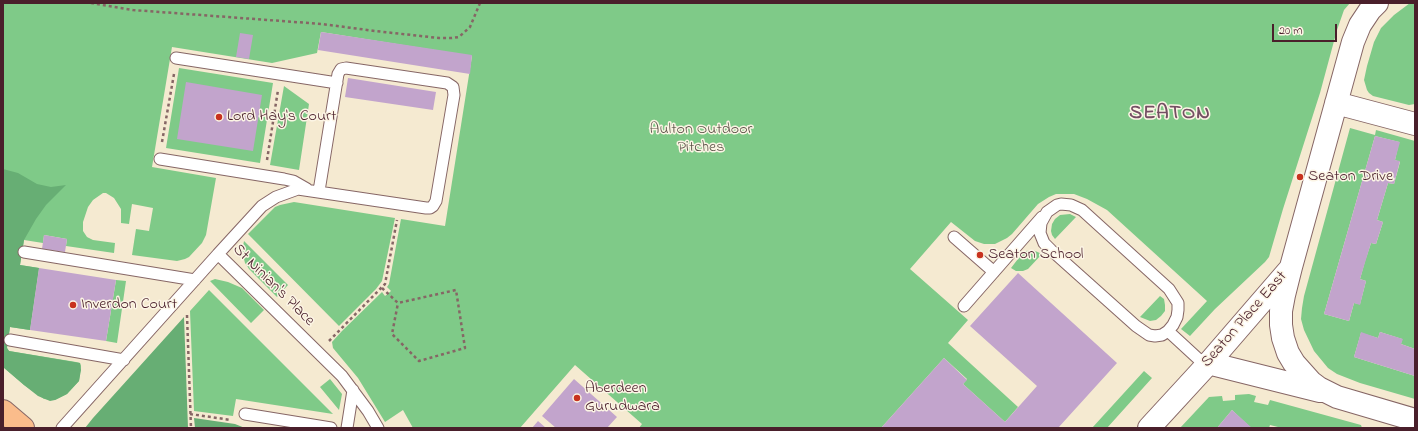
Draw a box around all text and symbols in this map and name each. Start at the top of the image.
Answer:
scale bar [1274,16,1339,42]
text: 20 m [1279,22,1302,40]
district label: SEATON [1129,103,1211,127]
place label: Lord Hay's Court [227,107,336,127]
marker: Lord Hay's Court [214,112,224,122]
park label: Aulton Outdoor Pitches [650,120,752,158]
place label: Seaton Drive [1308,167,1393,187]
marker: Seaton Drive [1295,172,1305,182]
street label: St Ninian's Place [228,241,318,331]
place label: Seaton School [988,245,1083,265]
marker: Seaton School [975,250,985,260]
street label: Seaton Place East [1198,268,1292,372]
place label: Inverdon Court [81,295,177,315]
marker: Inverdon Court [68,300,78,310]
place label: Aberdeen Gurudwara [585,379,660,417]
marker: Aberdeen Gurudwara [572,393,582,403]

